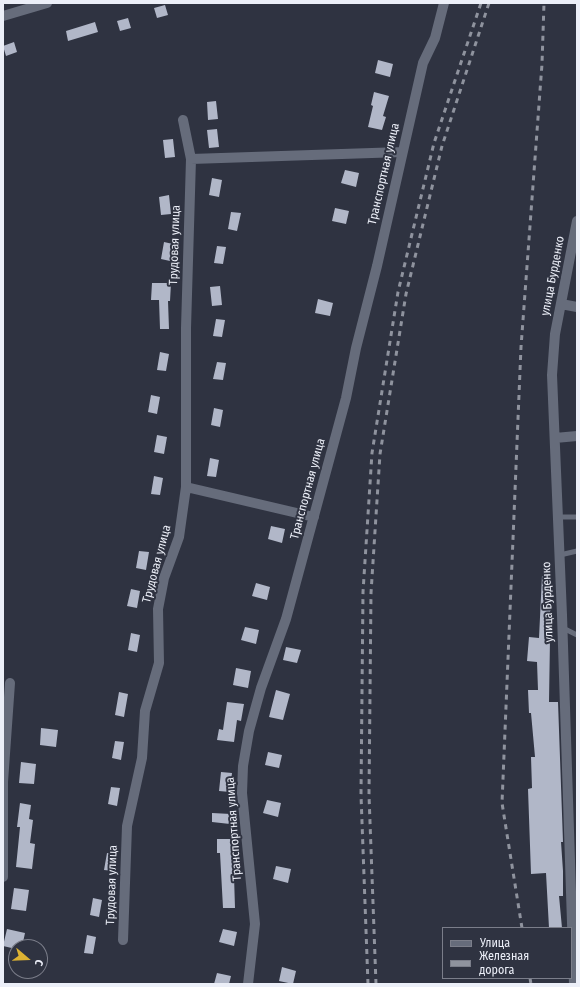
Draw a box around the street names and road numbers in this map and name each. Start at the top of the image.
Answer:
street label: Транспортная улица [365,122,403,226]
street label: Трудовая улица [166,205,184,285]
street label: улица Бурденко [538,235,568,317]
street label: Транспортная улица [288,437,328,541]
street label: Трудовая улица [140,523,174,605]
street label: улица Бурденко [539,561,557,643]
street label: Транспортная улица [223,777,245,881]
street label: Трудовая улица [103,845,121,925]

